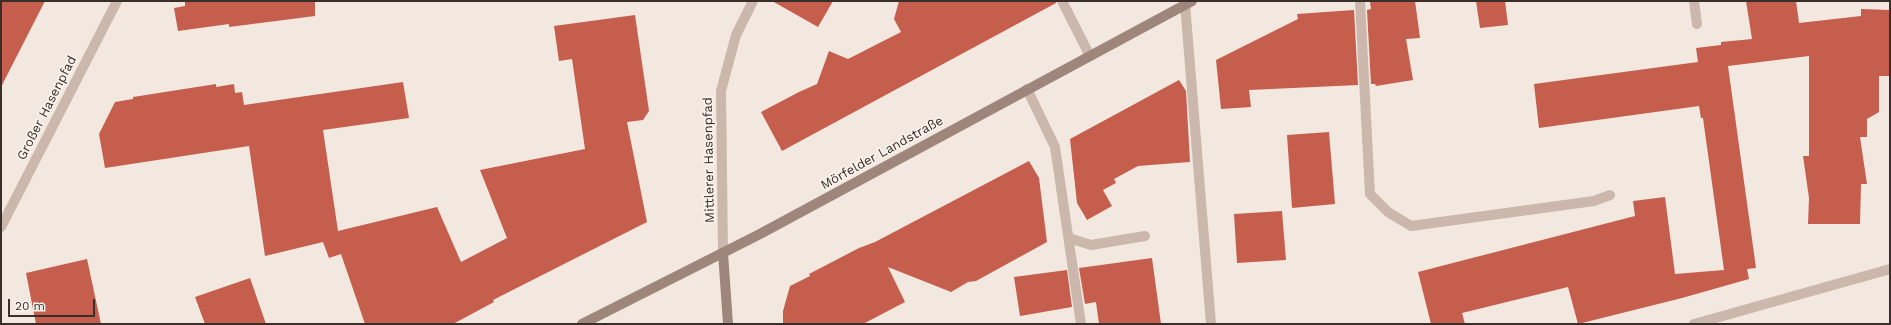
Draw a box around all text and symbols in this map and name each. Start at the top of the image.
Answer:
street label: Großer Hasenpfad [14,53,80,163]
street label: Mittlerer Hasenpfad [700,97,718,223]
street label: Mörfelder Landstraße [818,113,946,193]
scale bar [10,291,97,317]
text: 20 m [15,299,45,313]

